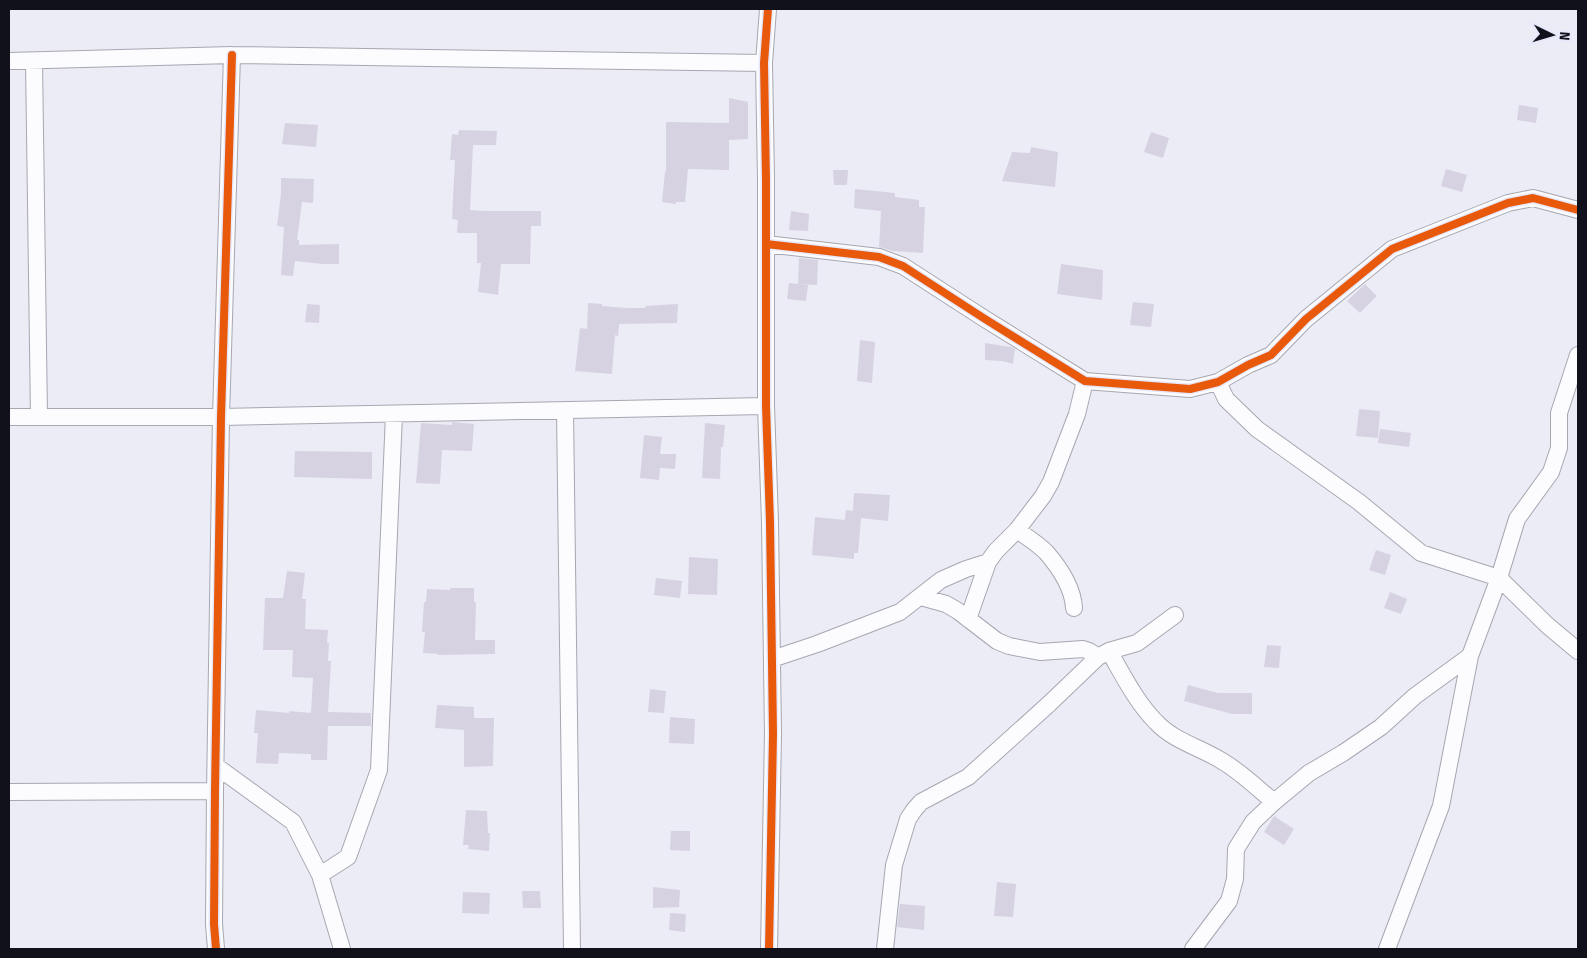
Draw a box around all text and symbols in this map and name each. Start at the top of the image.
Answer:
north arrow [1527,10,1577,60]
text: N [1556,31,1573,41]

